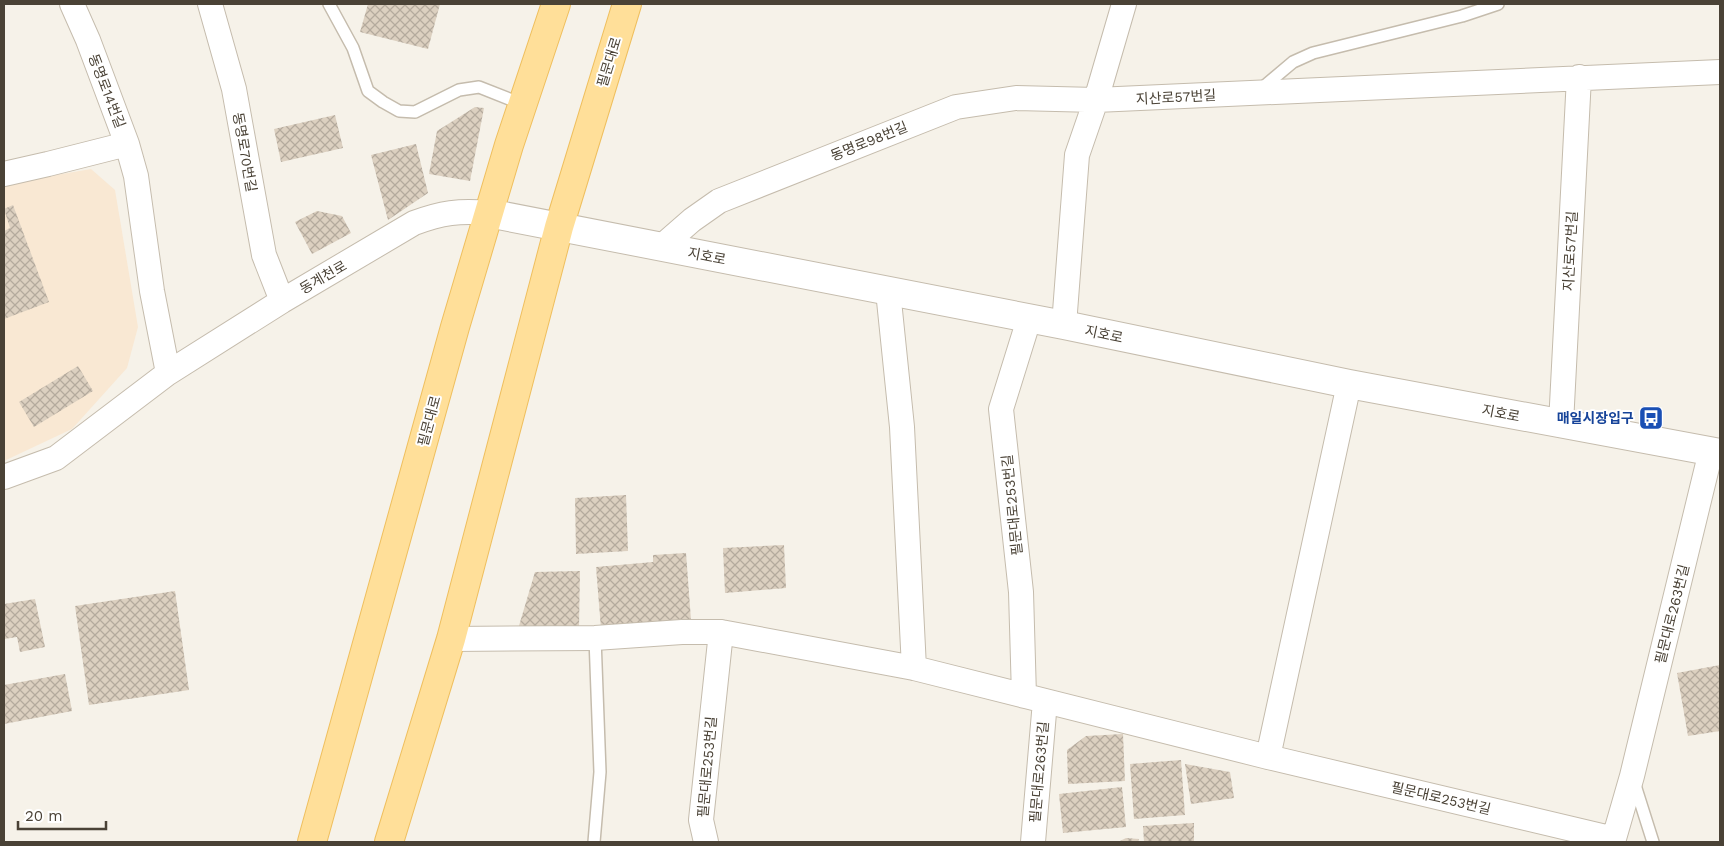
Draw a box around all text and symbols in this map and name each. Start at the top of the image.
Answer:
street label: 필문대로 [594,35,624,89]
street label: 동명로14번길 [85,52,129,130]
street label: 지산로57번길 [1135,87,1217,107]
street label: 동명로70번길 [230,111,260,193]
street label: 동명로98번길 [828,118,910,164]
street label: 지산로57번길 [1560,210,1580,292]
street label: 지호로 [687,244,728,268]
street label: 동계천로 [297,257,349,297]
street label: 지호로 [1083,322,1125,346]
street label: 필문대로 [415,394,443,448]
street label: 지호로 [1481,401,1522,425]
bus stop icon: 매일시장입구 [1638,405,1664,431]
place label: 매일시장입구 [1557,410,1634,426]
street label: 필문대로253번길 [999,454,1025,556]
street label: 필문대로263번길 [1652,563,1692,665]
street label: 필문대로253번길 [695,716,719,818]
street label: 필문대로263번길 [1027,720,1051,824]
street label: 필문대로253번길 [1390,779,1492,817]
scale bar [18,798,105,830]
text: 20 m [25,807,63,825]

